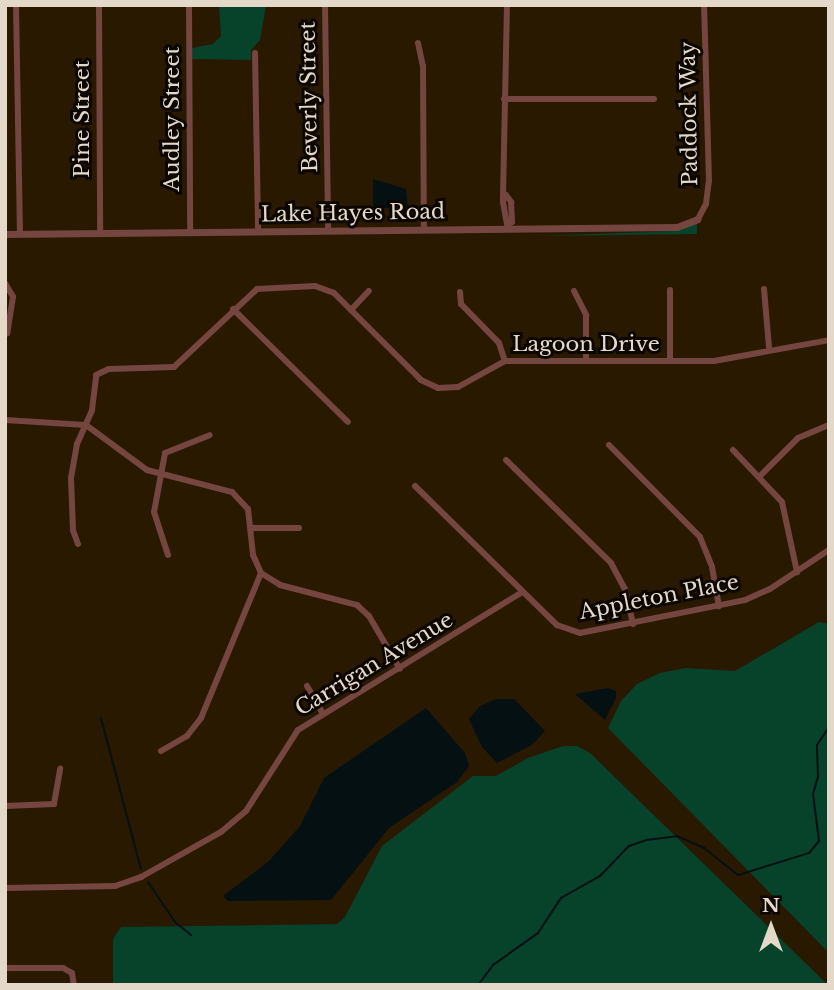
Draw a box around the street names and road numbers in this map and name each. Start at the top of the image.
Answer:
street label: Beverly Street [295,21,323,173]
street label: Paddock Way [675,41,703,187]
street label: Audley Street [159,46,185,192]
street label: Pine Street [69,60,95,178]
street label: Lake Hayes Road [261,199,445,227]
street label: Lagoon Drive [512,331,660,357]
street label: Appleton Place [577,569,741,625]
street label: Carrigan Avenue [290,607,458,721]

